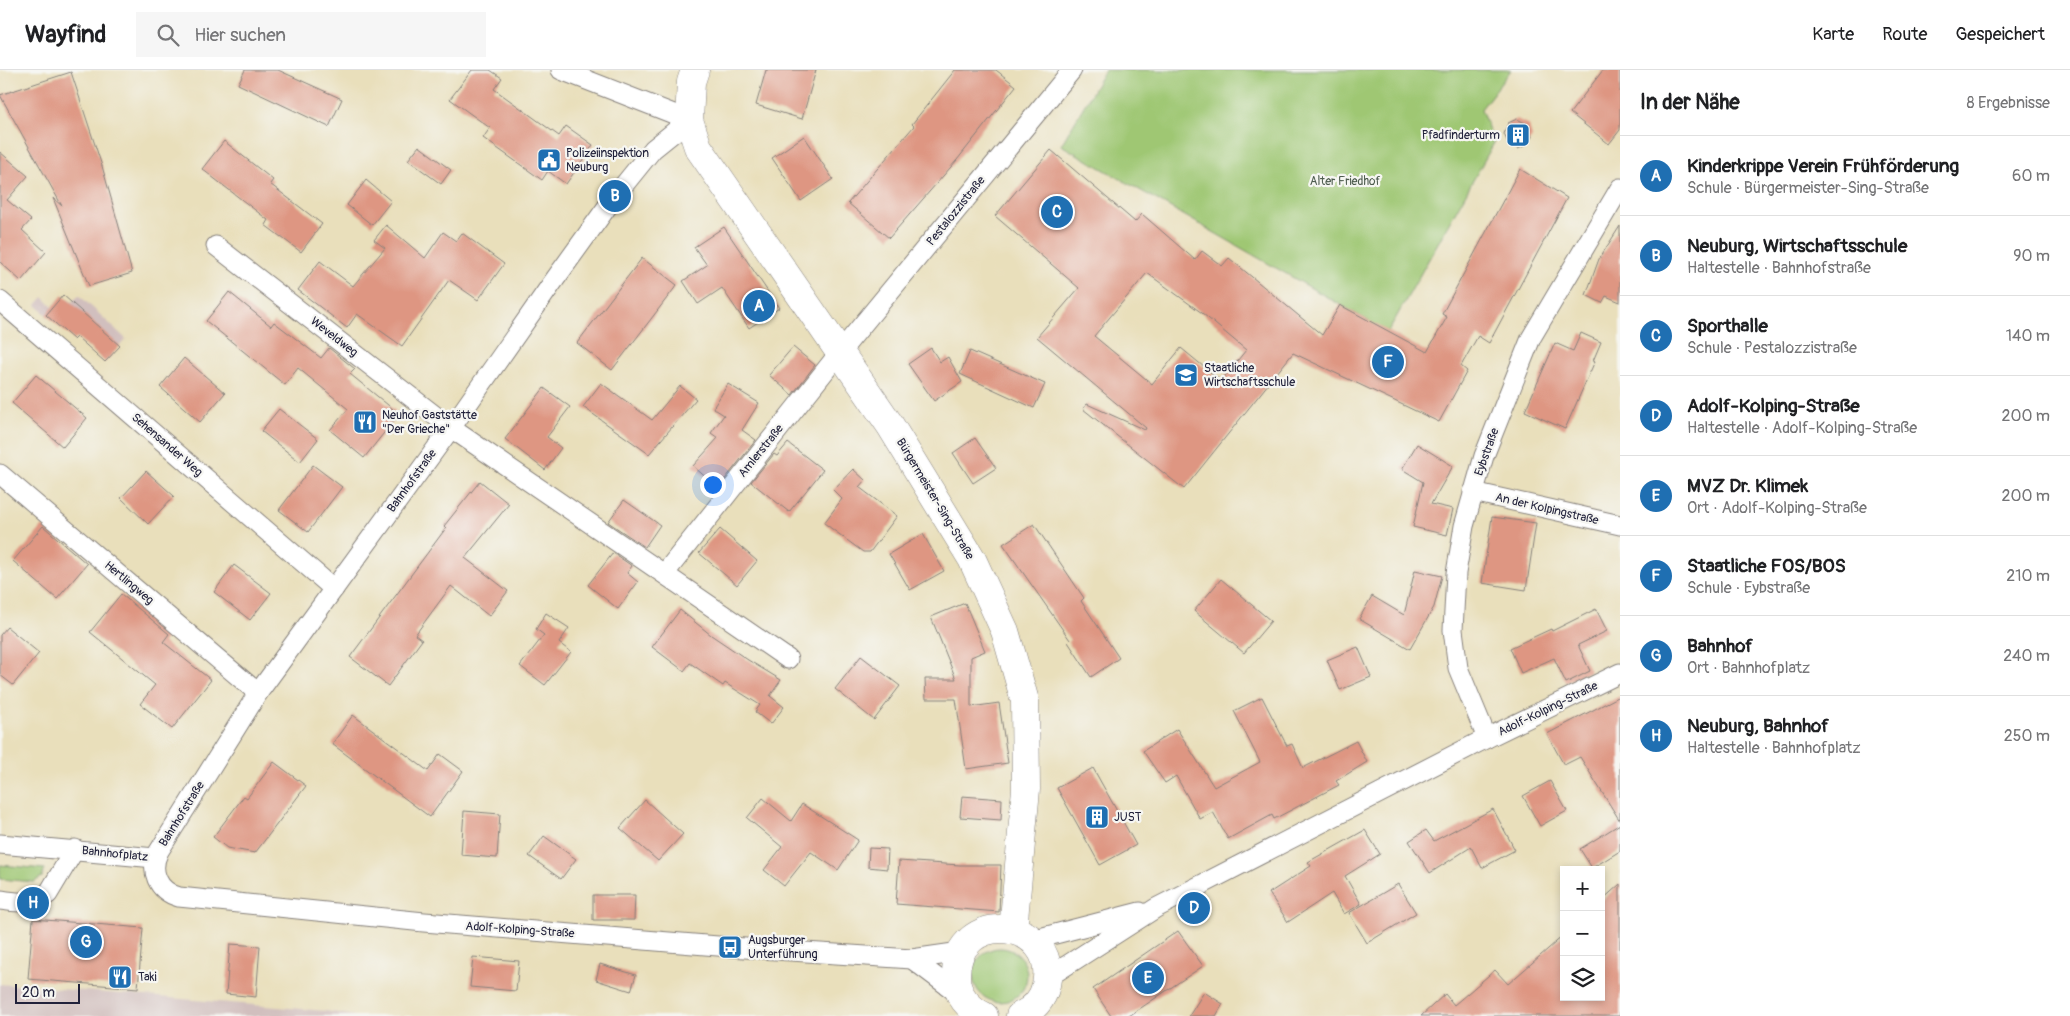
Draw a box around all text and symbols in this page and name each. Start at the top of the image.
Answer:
search box [136,12,486,57]
text: Wayfind [25,20,106,49]
icon: search [154,21,182,49]
text: Hier suchen [194,23,286,47]
text: Karte [1812,23,1854,46]
text: Route [1882,23,1927,46]
text: Gespeichert [1955,23,2045,46]
text: In der Nähe [1640,89,1740,116]
text: 8 Ergebnisse [1967,93,2050,113]
building icon: Pfadfinderturm [1505,122,1531,148]
place label: Pfadfinderturm [1422,128,1500,143]
place label: Polizeiinspektion Neuburg [566,146,649,175]
public building icon: Polizeiinspektion Neuburg [536,147,562,173]
text: Kinderkrippe Verein Frühförderung [1687,154,1959,178]
text: A [1651,166,1661,186]
text: 60 m [2012,166,2050,186]
street label: Pestalozzistraße [923,173,989,249]
park label: Alter Friedhof [1310,174,1380,189]
pin: B [599,177,631,215]
text: Schule · Bürgermeister-Sing-Straße [1687,178,1929,198]
pin: C [1041,193,1073,231]
text: Neuburg, Wirtschaftsschule [1687,234,1907,258]
text: B [1651,246,1661,266]
text: 90 m [2013,246,2050,266]
text: Haltestelle · Bahnhofstraße [1687,258,1871,278]
pin: A [743,287,775,325]
street label: Weveldweg [307,314,361,360]
text: Sporthalle [1687,314,1768,338]
text: C [1651,326,1661,346]
text: 140 m [2006,326,2050,346]
text: Schule · Pestalozzistraße [1687,338,1857,358]
pin: F [1372,343,1404,381]
place label: Staatliche Wirtschaftsschule [1204,361,1295,390]
school or university icon: Staatliche Wirtschaftsschule [1173,362,1199,388]
text: Adolf-Kolping-Straße [1687,394,1860,418]
text: D [1651,406,1661,426]
text: 200 m [2002,406,2050,426]
place label: Neuhof Gaststätte "Der Grieche" [382,408,477,437]
restaurant icon: Neuhof Gaststätte "Der Grieche" [352,409,378,435]
street label: Sehensander Weg [128,410,206,480]
text: Haltestelle · Adolf-Kolping-Straße [1687,418,1917,438]
street label: Amlerstraße [735,421,787,481]
street label: Eybstraße [1471,426,1503,478]
street label: Bürgermeister-Sing-Straße [893,436,977,562]
street label: Bahnhofstraße [384,446,440,515]
your location [700,472,726,498]
text: MVZ Dr. Klimek [1687,474,1808,498]
text: E [1652,486,1660,506]
text: 200 m [2002,486,2050,506]
street label: An der Kolpingstraße [1494,490,1600,528]
text: Ort · Adolf-Kolping-Straße [1687,498,1867,518]
text: Staatliche FOS/BOS [1687,554,1846,578]
street label: Hertlingweg [101,558,157,608]
text: F [1651,566,1661,586]
text: 210 m [2006,566,2050,586]
text: Schule · Eybstraße [1687,578,1810,598]
text: Bahnhof [1687,634,1753,658]
text: G [1651,646,1661,666]
text: 240 m [2003,646,2050,666]
text: Ort · Bahnhofplatz [1687,658,1810,678]
street label: Adolf-Kolping-Straße [1496,678,1600,740]
text: Neuburg, Bahnhof [1687,714,1829,738]
text: H [1651,726,1661,746]
text: 250 m [2004,726,2050,746]
text: Haltestelle · Bahnhofplatz [1687,738,1861,758]
street label: Bahnhofstraße [156,778,208,849]
building icon: JUST [1084,804,1110,830]
place label: JUST [1114,810,1142,825]
street label: Bahnhofplatz [81,843,149,865]
map controls [1560,866,1605,1001]
button: + [1560,866,1605,911]
pin: H [17,884,49,922]
pin: D [1178,889,1210,927]
button: − [1560,911,1605,956]
street label: Adolf-Kolping-Straße [465,919,575,941]
pin: G [70,923,102,961]
place label: Augsburger Unterführung [748,933,818,962]
bus stop icon: Augsburger Unterführung [717,934,743,960]
button: layers [1560,956,1605,1001]
pin: E [1132,959,1164,997]
restaurant icon: Taki [107,964,133,990]
place label: Taki [138,970,157,985]
scale bar [15,981,80,1004]
text: 20 m [22,984,55,1001]

